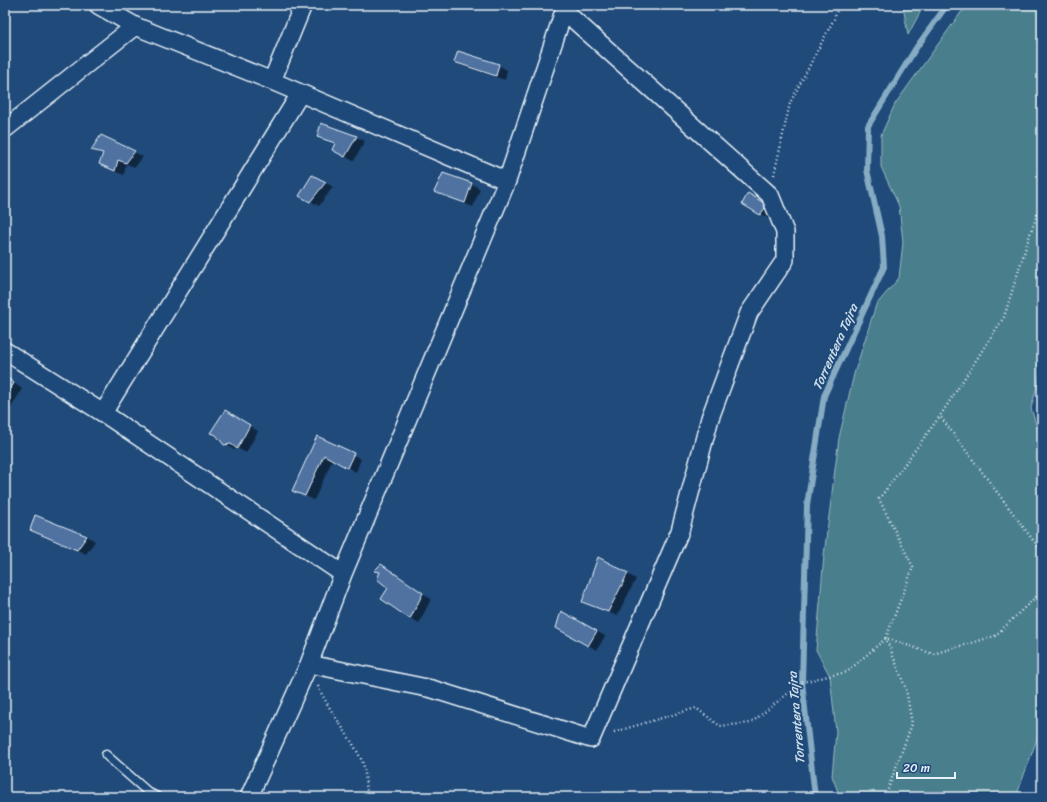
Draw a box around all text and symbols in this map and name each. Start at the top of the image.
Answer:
water label: Torrentera Tajra [806,299,865,394]
water label: Torrentera Tajra [780,669,811,765]
scale bar [897,754,955,780]
text: 20 m [903,757,930,779]

